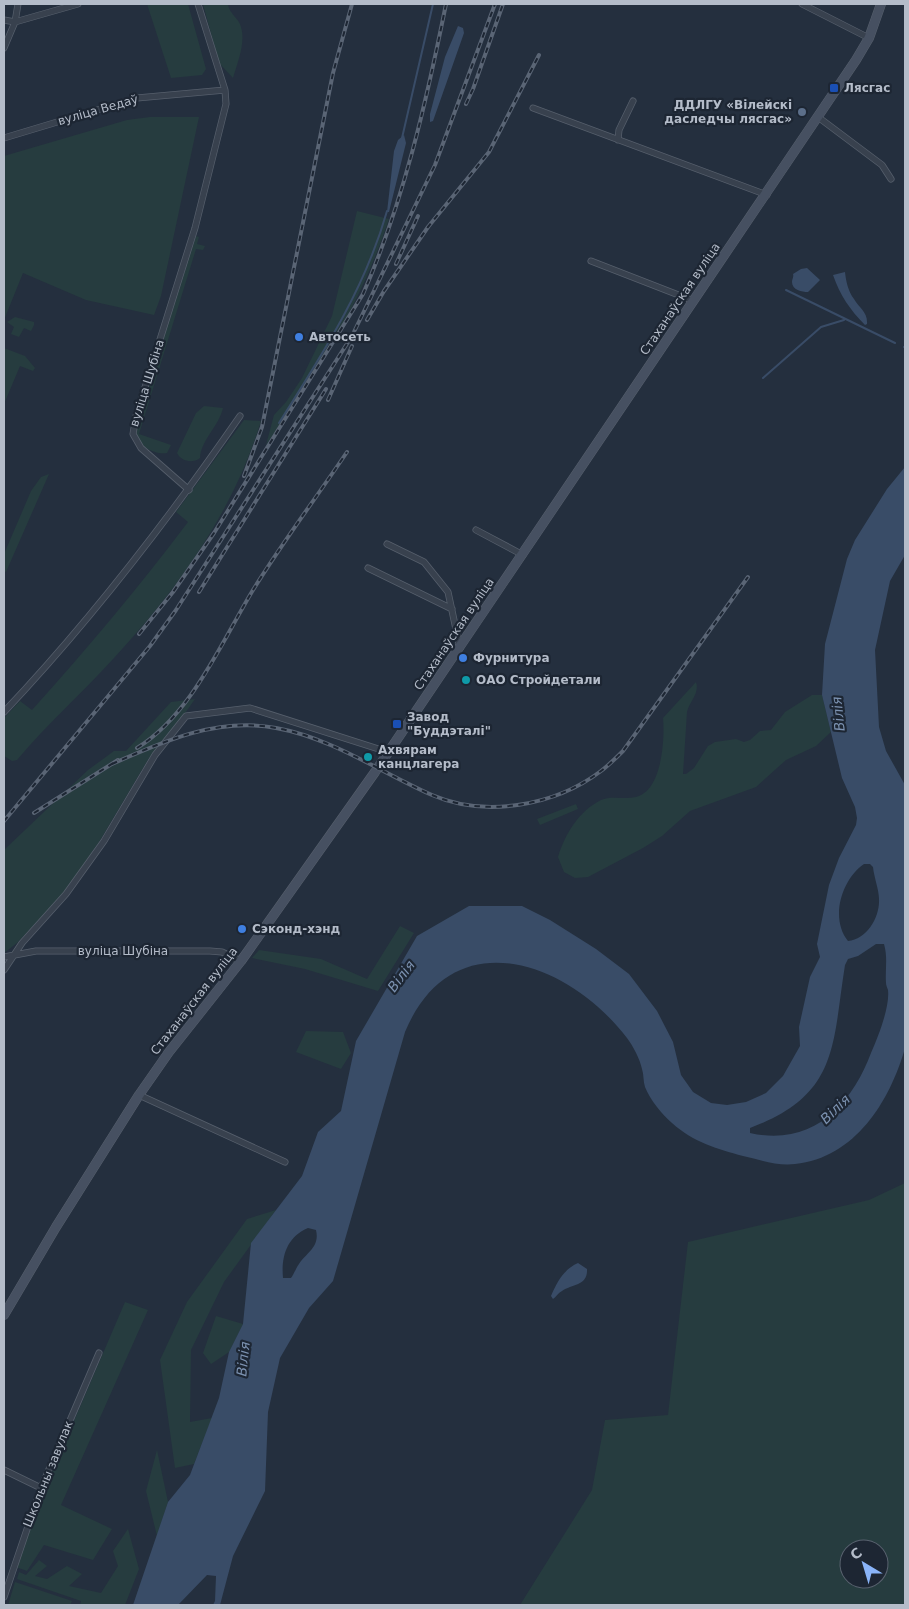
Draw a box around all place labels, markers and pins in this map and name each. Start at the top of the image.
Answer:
place label: Лясгас [844,81,890,95]
marker: Лясгас [828,82,840,94]
place label: ДДЛГУ «Вілейскі даследчы лясгас» [664,98,792,126]
marker: ДДЛГУ «Вілейскі даследчы лясгас» [796,106,808,118]
place label: Автосеть [309,330,371,344]
marker: Автосеть [293,331,305,343]
place label: Фурнитура [473,651,549,665]
marker: Фурнитура [457,652,469,664]
place label: ОАО Стройдетали [476,673,601,687]
marker: ОАО Стройдетали [460,674,472,686]
place label: Завод "Буддэталі" [407,710,491,738]
marker: Завод "Буддэталі" [391,718,403,730]
place label: Ахвярам канцлагера [378,743,459,771]
marker: Ахвярам канцлагера [362,751,374,763]
place label: Сэконд-хэнд [252,922,340,936]
marker: Сэконд-хэнд [236,923,248,935]

